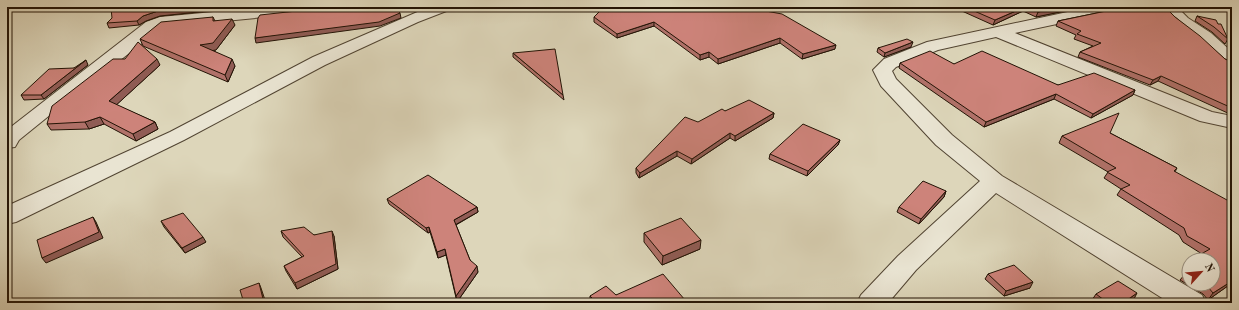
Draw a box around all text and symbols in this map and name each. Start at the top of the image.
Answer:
north arrow [1181,252,1221,292]
text: N [1202,262,1216,275]

